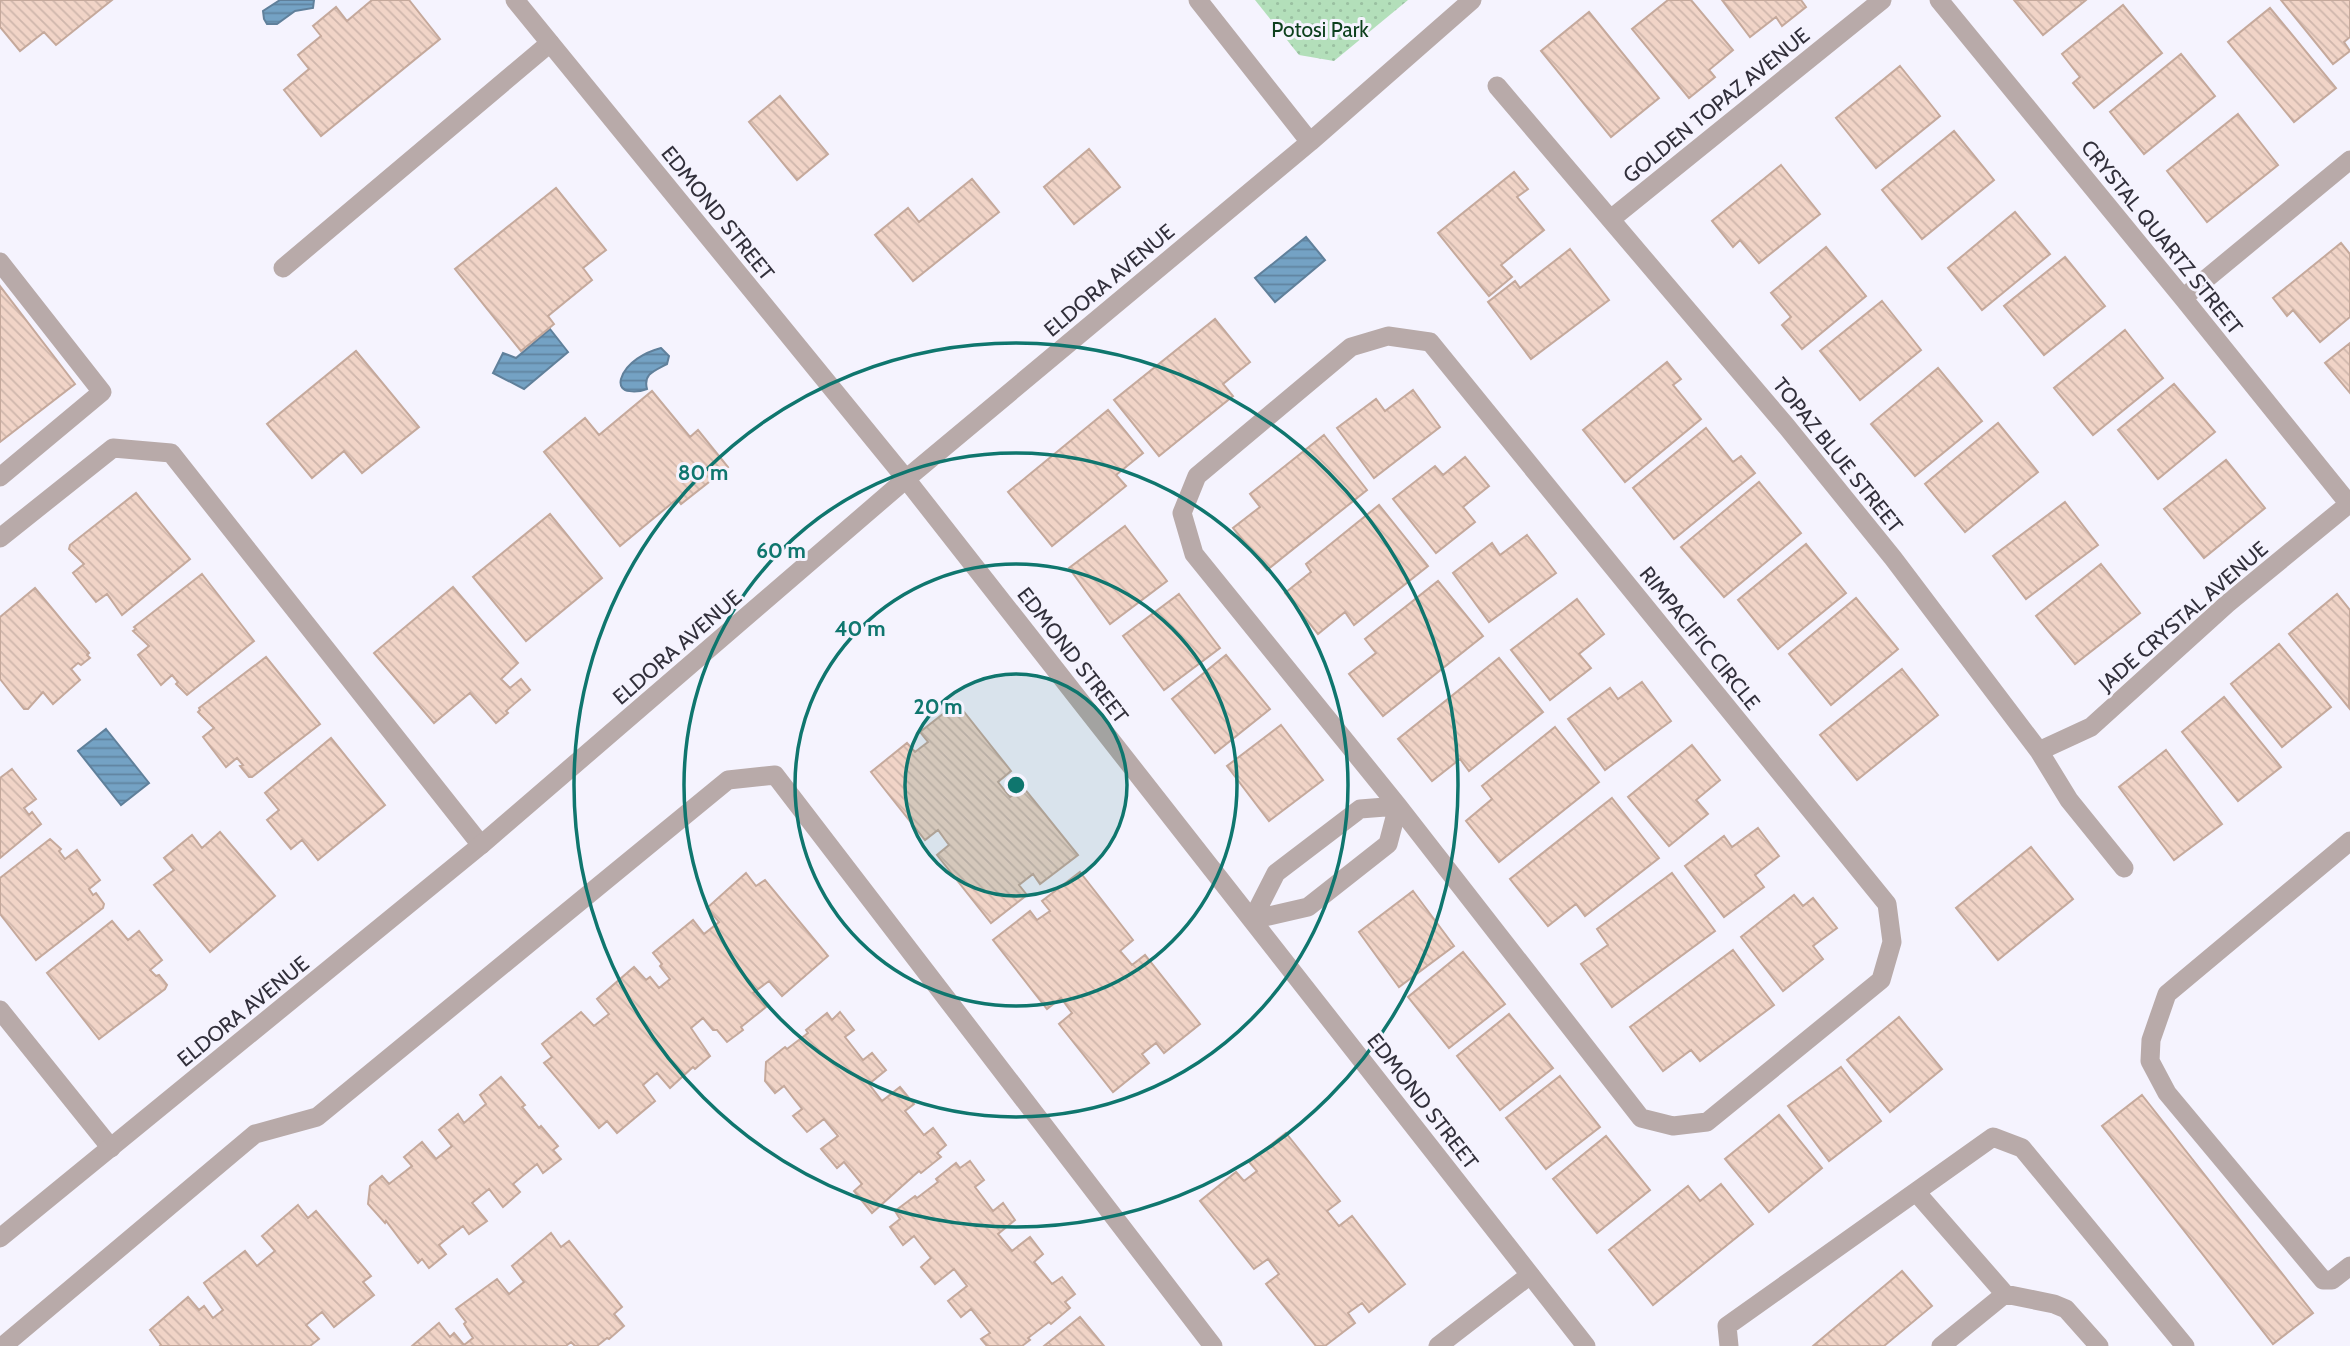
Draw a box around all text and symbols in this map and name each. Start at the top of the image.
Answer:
park label: Potosi Park [1271,17,1369,42]
street label: GOLDEN TOPAZ AVENUE [1618,22,1814,188]
street label: CRYSTAL QUARTZ STREET [2076,135,2248,339]
street label: EDMOND STREET [656,141,780,285]
street label: ELDORA AVENUE [1039,218,1179,342]
street label: TOPAZ BLUE STREET [1768,373,1908,537]
text: 80 m [678,460,728,485]
street label: JADE CRYSTAL AVENUE [2093,536,2273,697]
text: 60 m [756,538,806,563]
street label: RIMPACIFIC CIRCLE [1635,561,1765,715]
street label: EDMOND STREET [1012,582,1134,728]
street label: ELDORA AVENUE [608,584,746,710]
text: 40 m [835,616,885,641]
text: 20 m [914,694,962,719]
centre of rings [1004,773,1028,797]
street label: ELDORA AVENUE [172,950,314,1072]
street label: EDMOND STREET [1362,1028,1484,1174]

